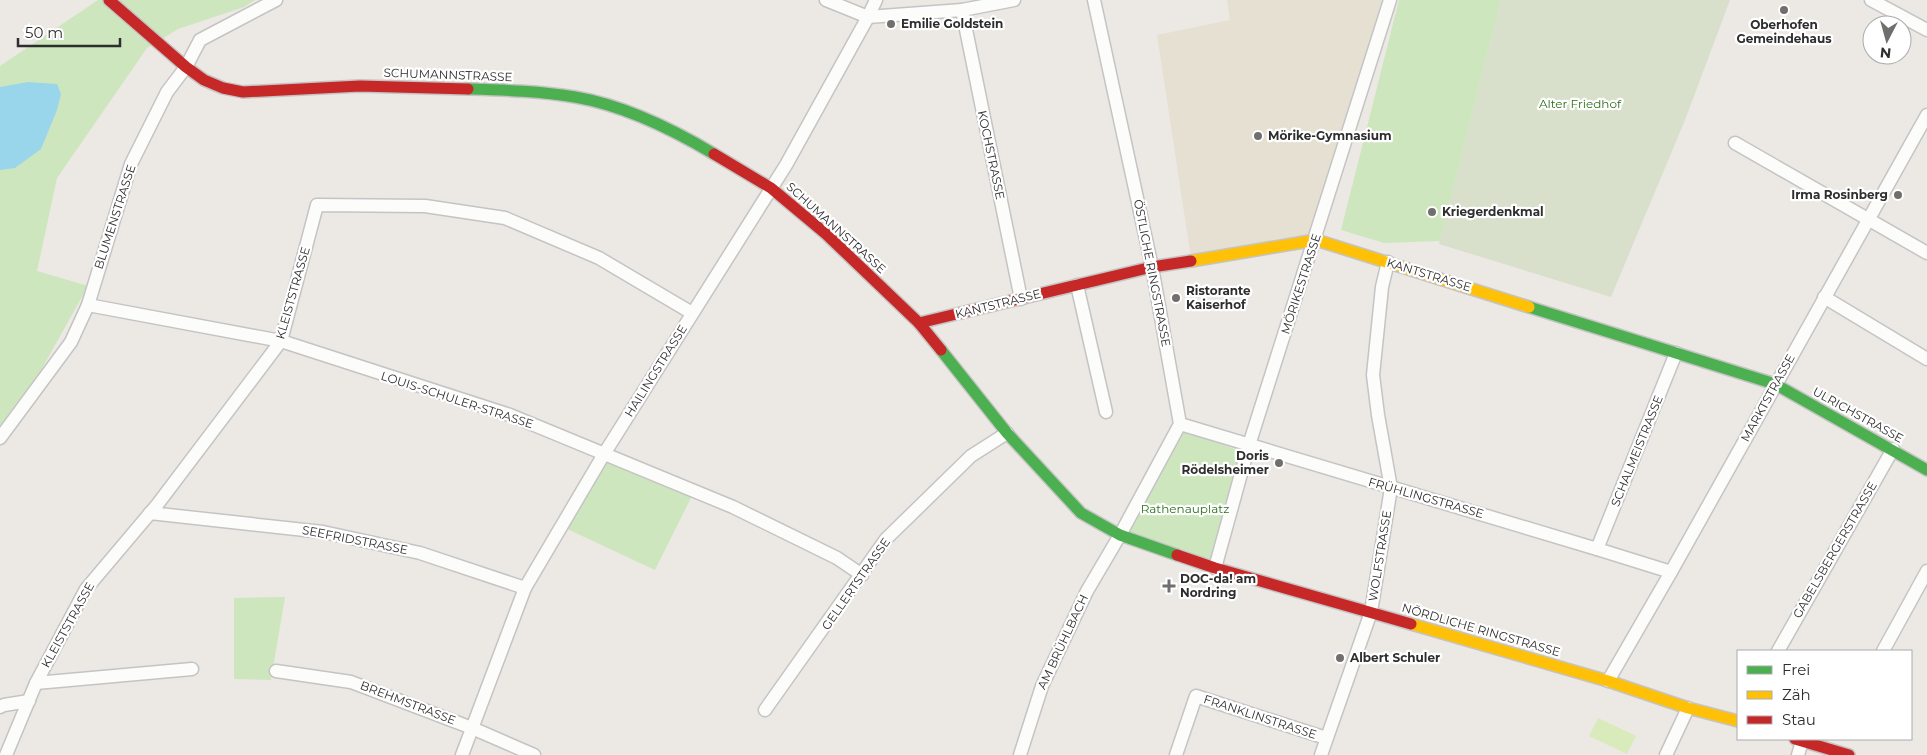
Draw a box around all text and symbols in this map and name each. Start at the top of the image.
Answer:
marker: Oberhofen Gemeindehaus [1778,4,1790,16]
scale bar [18,15,120,47]
north arrow [1862,15,1912,65]
place label: Emilie Goldstein [901,16,1003,31]
place label: Oberhofen Gemeindehaus [1736,17,1832,46]
marker: Emilie Goldstein [885,18,897,30]
text: 50 m [25,23,63,42]
text: N [1879,43,1892,62]
street label: SCHUMANNSTRASSE [383,65,513,84]
park label: Alter Friedhof [1539,96,1622,111]
street label: KOCHSTRASSE [975,109,1008,201]
place label: Mörike-Gymnasium [1268,128,1392,143]
marker: Mörike-Gymnasium [1252,130,1264,142]
street label: BLUMENSTRASSE [91,163,138,271]
street label: SCHUMANNSTRASSE [783,179,889,276]
place label: Irma Rosinberg [1791,187,1888,202]
marker: Irma Rosinberg [1892,189,1904,201]
street label: ÖSTLICHE RINGSTRASSE [1131,198,1174,348]
place label: Kriegerdenkmal [1442,204,1544,219]
marker: Kriegerdenkmal [1426,206,1438,218]
street label: MÖRIKESTRASSE [1277,232,1324,336]
street label: KLEISTSTRASSE [272,245,313,341]
street label: KANTSTRASSE [1385,255,1473,294]
place label: Ristorante Kaiserhof [1186,283,1251,312]
street label: KANTSTRASSE [954,286,1042,321]
marker: Ristorante Kaiserhof [1170,292,1182,304]
street label: HAILINGSTRASSE [621,322,690,420]
street label: MARKTSTRASSE [1737,351,1798,444]
street label: LOUIS-SCHULER-STRASSE [379,368,535,431]
street label: ULRICHSTRASSE [1810,383,1906,446]
street label: SCHALMEISTRASSE [1607,393,1666,509]
place label: Doris Rödelsheimer [1182,448,1270,477]
marker: Doris Rödelsheimer [1273,457,1285,469]
street label: FRÜHLINGSTRASSE [1367,474,1486,521]
street label: GABELSBERGERSTRASSE [1789,479,1880,621]
park label: Rathenauplatz [1141,501,1229,516]
street label: WOLFSTRASSE [1365,509,1394,603]
street label: SEEFRIDSTRASSE [301,522,409,557]
street label: GELLERTSTRASSE [818,535,893,633]
place label: DOC-da! am Nordring [1180,571,1256,600]
street label: KLEISTSTRASSE [38,579,97,670]
marker: DOC-da! am Nordring [1162,579,1176,593]
street label: AM BRÜHLBACH [1034,592,1091,692]
street label: NÖRDLICHE RINGSTRASSE [1400,600,1562,659]
place label: Albert Schuler [1349,650,1440,665]
legend [1737,650,1912,740]
marker: Albert Schuler [1334,652,1346,664]
text: Frei [1782,660,1810,679]
street label: BREHMSTRASSE [358,677,458,728]
text: Zäh [1782,685,1811,704]
street label: FRANKLINSTRASSE [1202,691,1319,742]
text: Stau [1782,710,1816,729]

